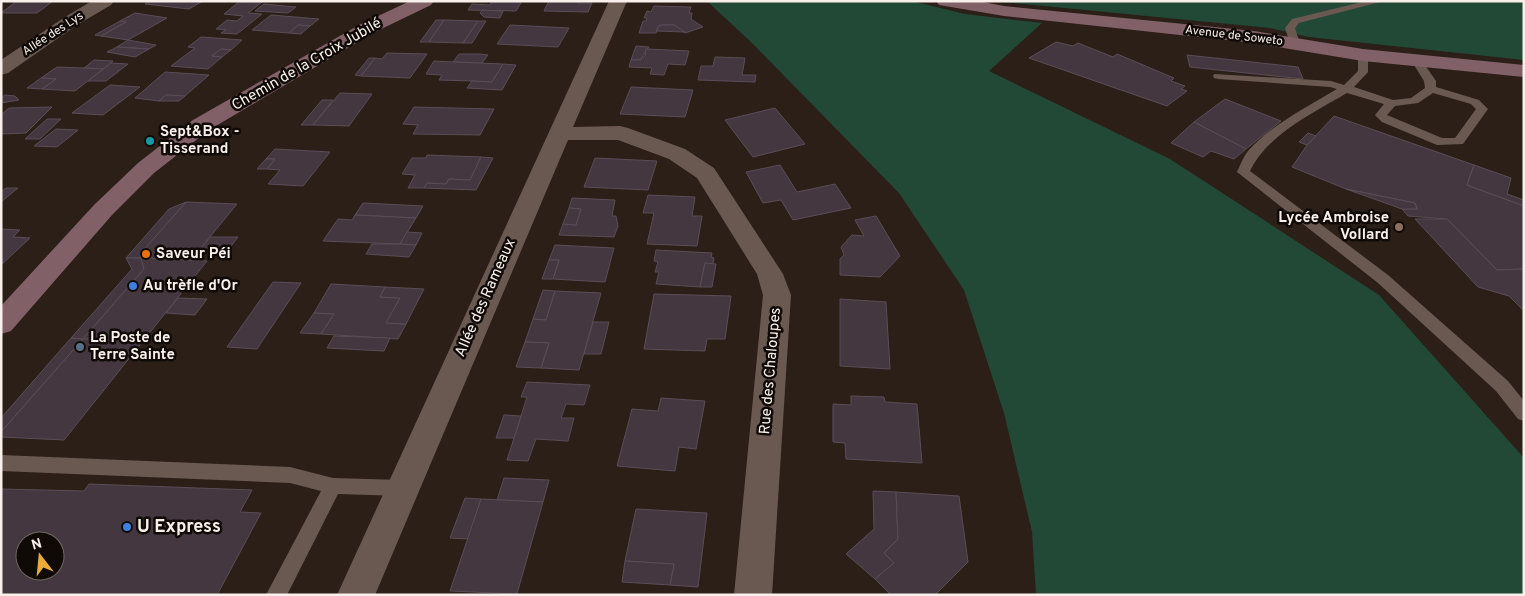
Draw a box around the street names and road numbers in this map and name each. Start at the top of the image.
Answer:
street label: Allée des Lys [19,8,87,60]
street label: Chemin de la Croix Jubilé [229,14,385,116]
street label: Avenue de Soweto [1184,22,1284,50]
street label: Allée des Rameaux [451,236,521,360]
street label: Rue des Chaloupes [756,307,786,435]

